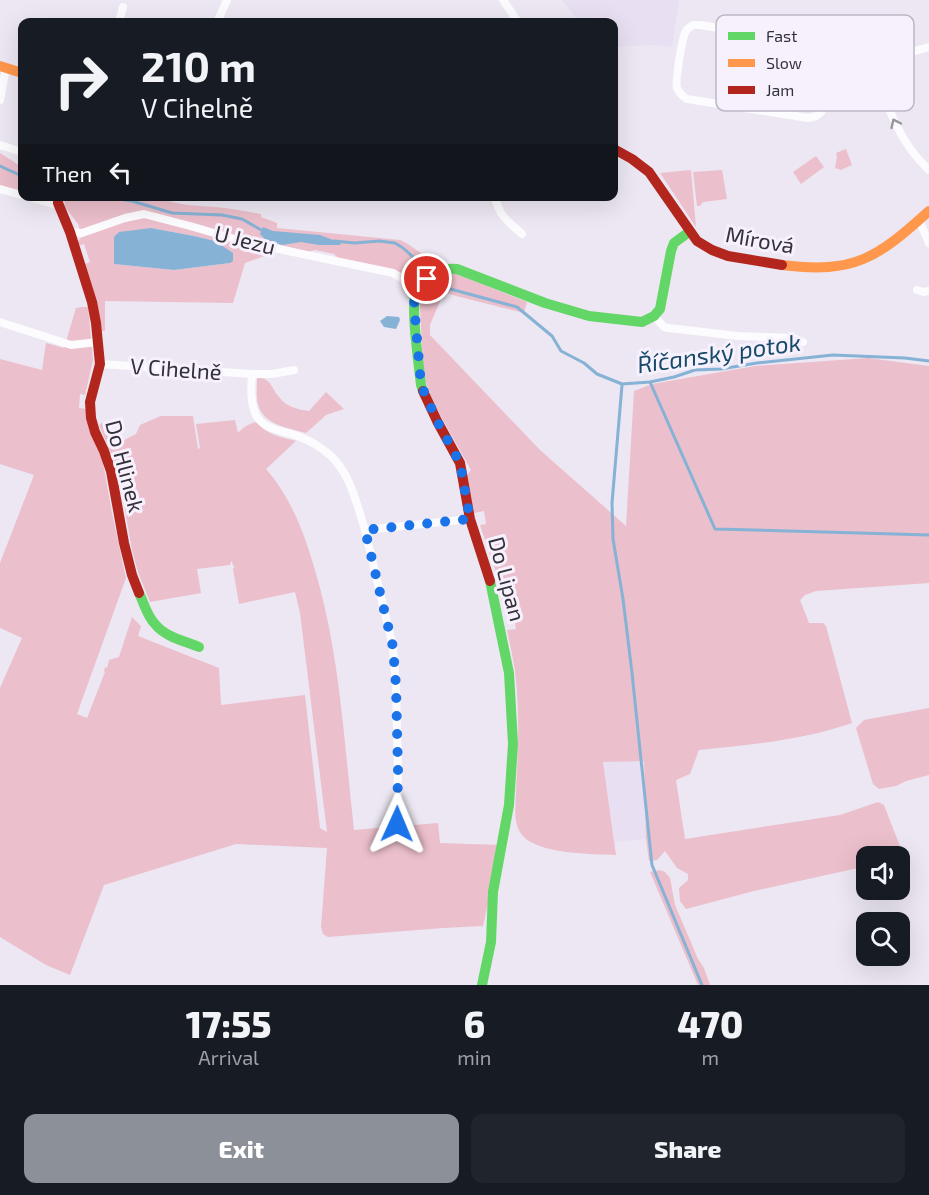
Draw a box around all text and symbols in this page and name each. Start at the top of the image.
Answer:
legend [716,15,914,111]
text: Fast [766,26,797,45]
text: 210 m [141,40,256,90]
icon: right [42,42,120,120]
text: Slow [766,53,802,72]
text: Jam [766,80,794,99]
text: V Cihelně [141,91,253,123]
one-way arrow [890,119,902,130]
icon: left [104,156,137,189]
text: Then [42,160,92,186]
street label: U Jezu [212,219,279,259]
street label: Mírová [724,220,797,258]
pin [401,253,452,304]
icon: arrive [410,262,443,295]
water label: Říčanský potok [635,327,802,378]
street label: V Cihelně [130,352,223,384]
street label: Do Hlinek [101,417,151,515]
street label: Do Lipan [484,534,532,624]
position arrow [365,792,429,856]
map controls [856,846,910,966]
button: sound [856,846,910,900]
button: search [856,912,910,966]
text: 17:55 [186,1002,271,1045]
text: 6 [464,1002,485,1045]
text: 470 [677,1002,743,1045]
text: Arrival [198,1045,259,1069]
text: min [457,1045,491,1069]
text: m [701,1045,719,1069]
button: Exit [24,1114,459,1183]
button: Share [471,1114,905,1183]

